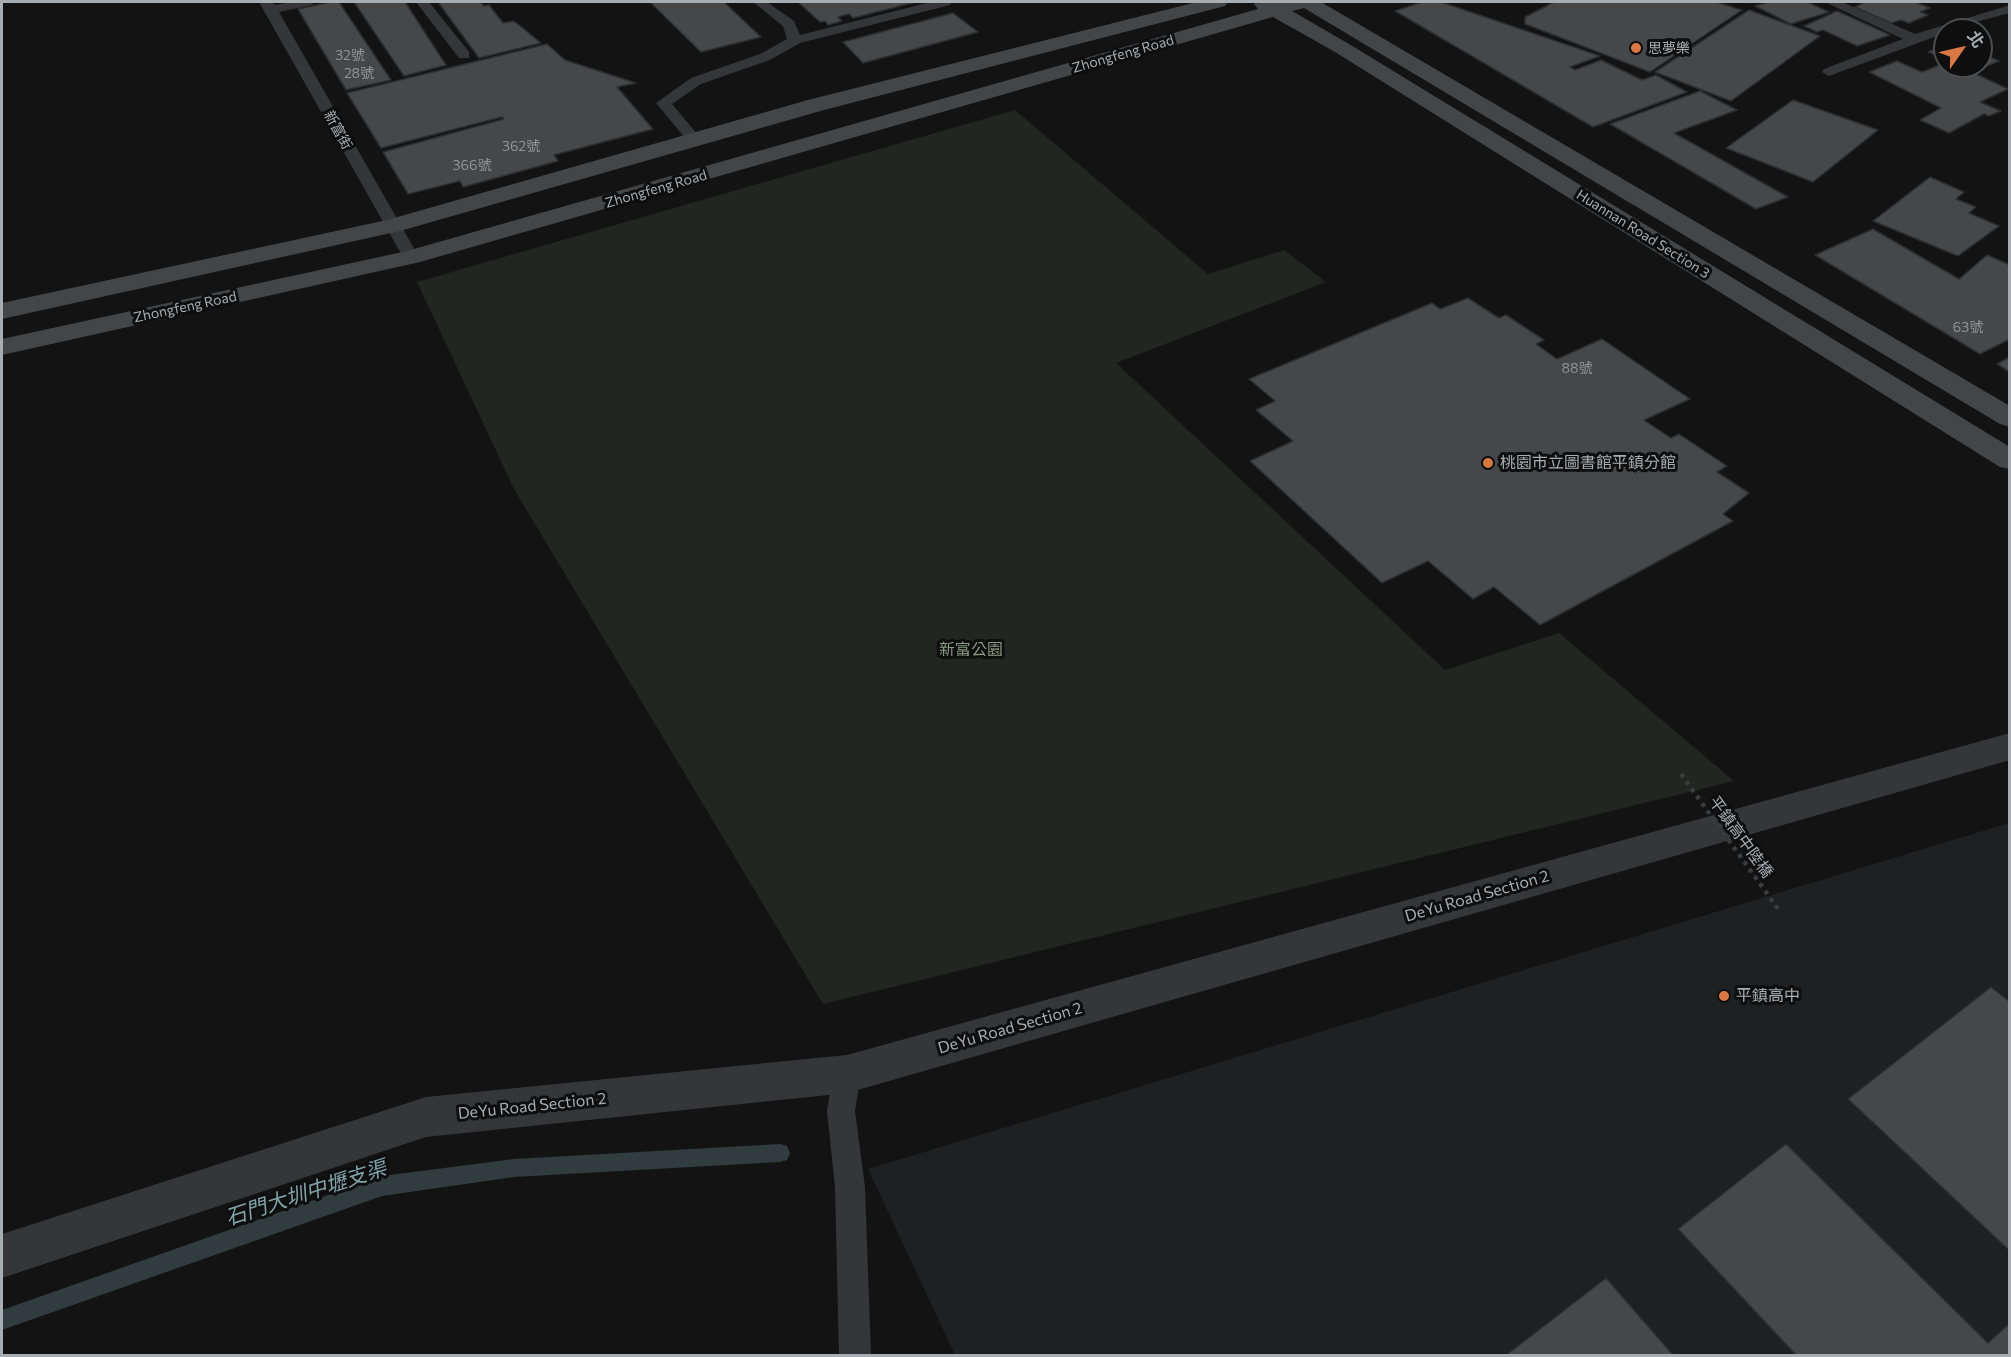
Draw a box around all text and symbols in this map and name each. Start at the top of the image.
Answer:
north arrow [1933,18,1993,78]
text: 北 [1964,27,1989,51]
street label: Zhongfeng Road [1070,31,1176,77]
place label: 思夢樂 [1648,40,1690,56]
marker: 思夢樂 [1629,41,1643,55]
house number: 32號 [335,47,365,63]
house number: 28號 [344,65,374,81]
street label: 新富街 [320,108,356,152]
house number: 362號 [502,138,540,154]
house number: 366號 [453,157,491,173]
street label: Zhongfeng Road [603,166,709,212]
street label: Huannan Road Section 3 [1573,186,1713,282]
street label: Zhongfeng Road [132,288,238,326]
house number: 63號 [1953,319,1983,335]
house number: 88號 [1562,360,1592,376]
place label: 桃園市立圖書館平鎮分館 [1500,453,1676,473]
marker: 桃園市立圖書館平鎮分館 [1481,456,1495,470]
park label: 新富公園 [939,640,1003,660]
street label: 平鎮高中陸橋 [1705,793,1777,881]
street label: DeYu Road Section 2 [1403,866,1551,926]
place label: 平鎮高中 [1736,986,1800,1006]
marker: 平鎮高中 [1717,989,1731,1003]
street label: DeYu Road Section 2 [936,998,1084,1058]
street label: DeYu Road Section 2 [457,1089,607,1123]
water label: 石門大圳中壢支渠 [222,1155,390,1231]

